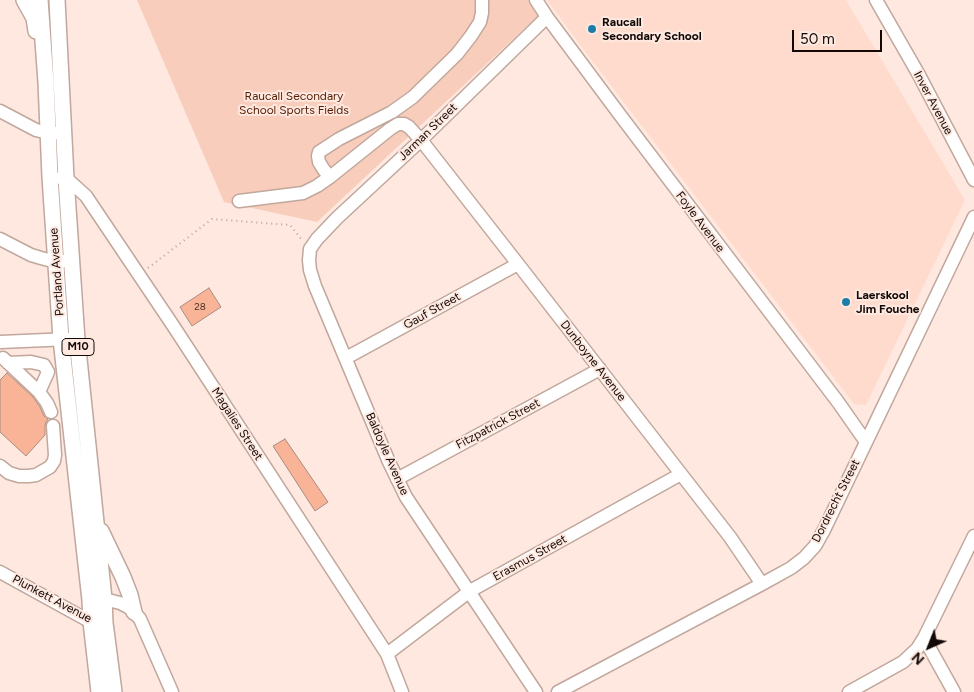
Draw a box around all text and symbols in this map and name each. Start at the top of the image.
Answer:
place label: Raucall Secondary School [602,15,702,43]
scale bar [794,20,884,52]
marker: Raucall Secondary School [586,23,598,35]
text: 50 m [800,30,835,48]
street label: Inver Avenue [910,69,956,137]
park label: Raucall Secondary School Sports Fields [239,89,349,117]
street label: Jarman Street [396,100,460,164]
street label: Foyle Avenue [672,189,728,255]
street label: Portland Avenue [47,227,67,317]
place label: Laerskool Jim Fouche [856,288,919,316]
street label: Gauf Street [401,289,463,333]
marker: Laerskool Jim Fouche [840,296,852,308]
house number: 28 [194,301,206,313]
street label: Dunboyne Avenue [557,318,629,404]
road number: M10 [62,338,94,356]
street label: Magalies Street [208,385,266,463]
street label: Fitzpatrick Street [453,396,543,452]
street label: Baldoyle Avenue [362,410,412,498]
street label: Dordrecht Street [809,457,863,545]
street label: Erasmus Street [491,532,569,584]
street label: Plunkett Avenue [10,572,94,626]
north arrow [904,622,954,672]
text: N [908,648,928,668]

